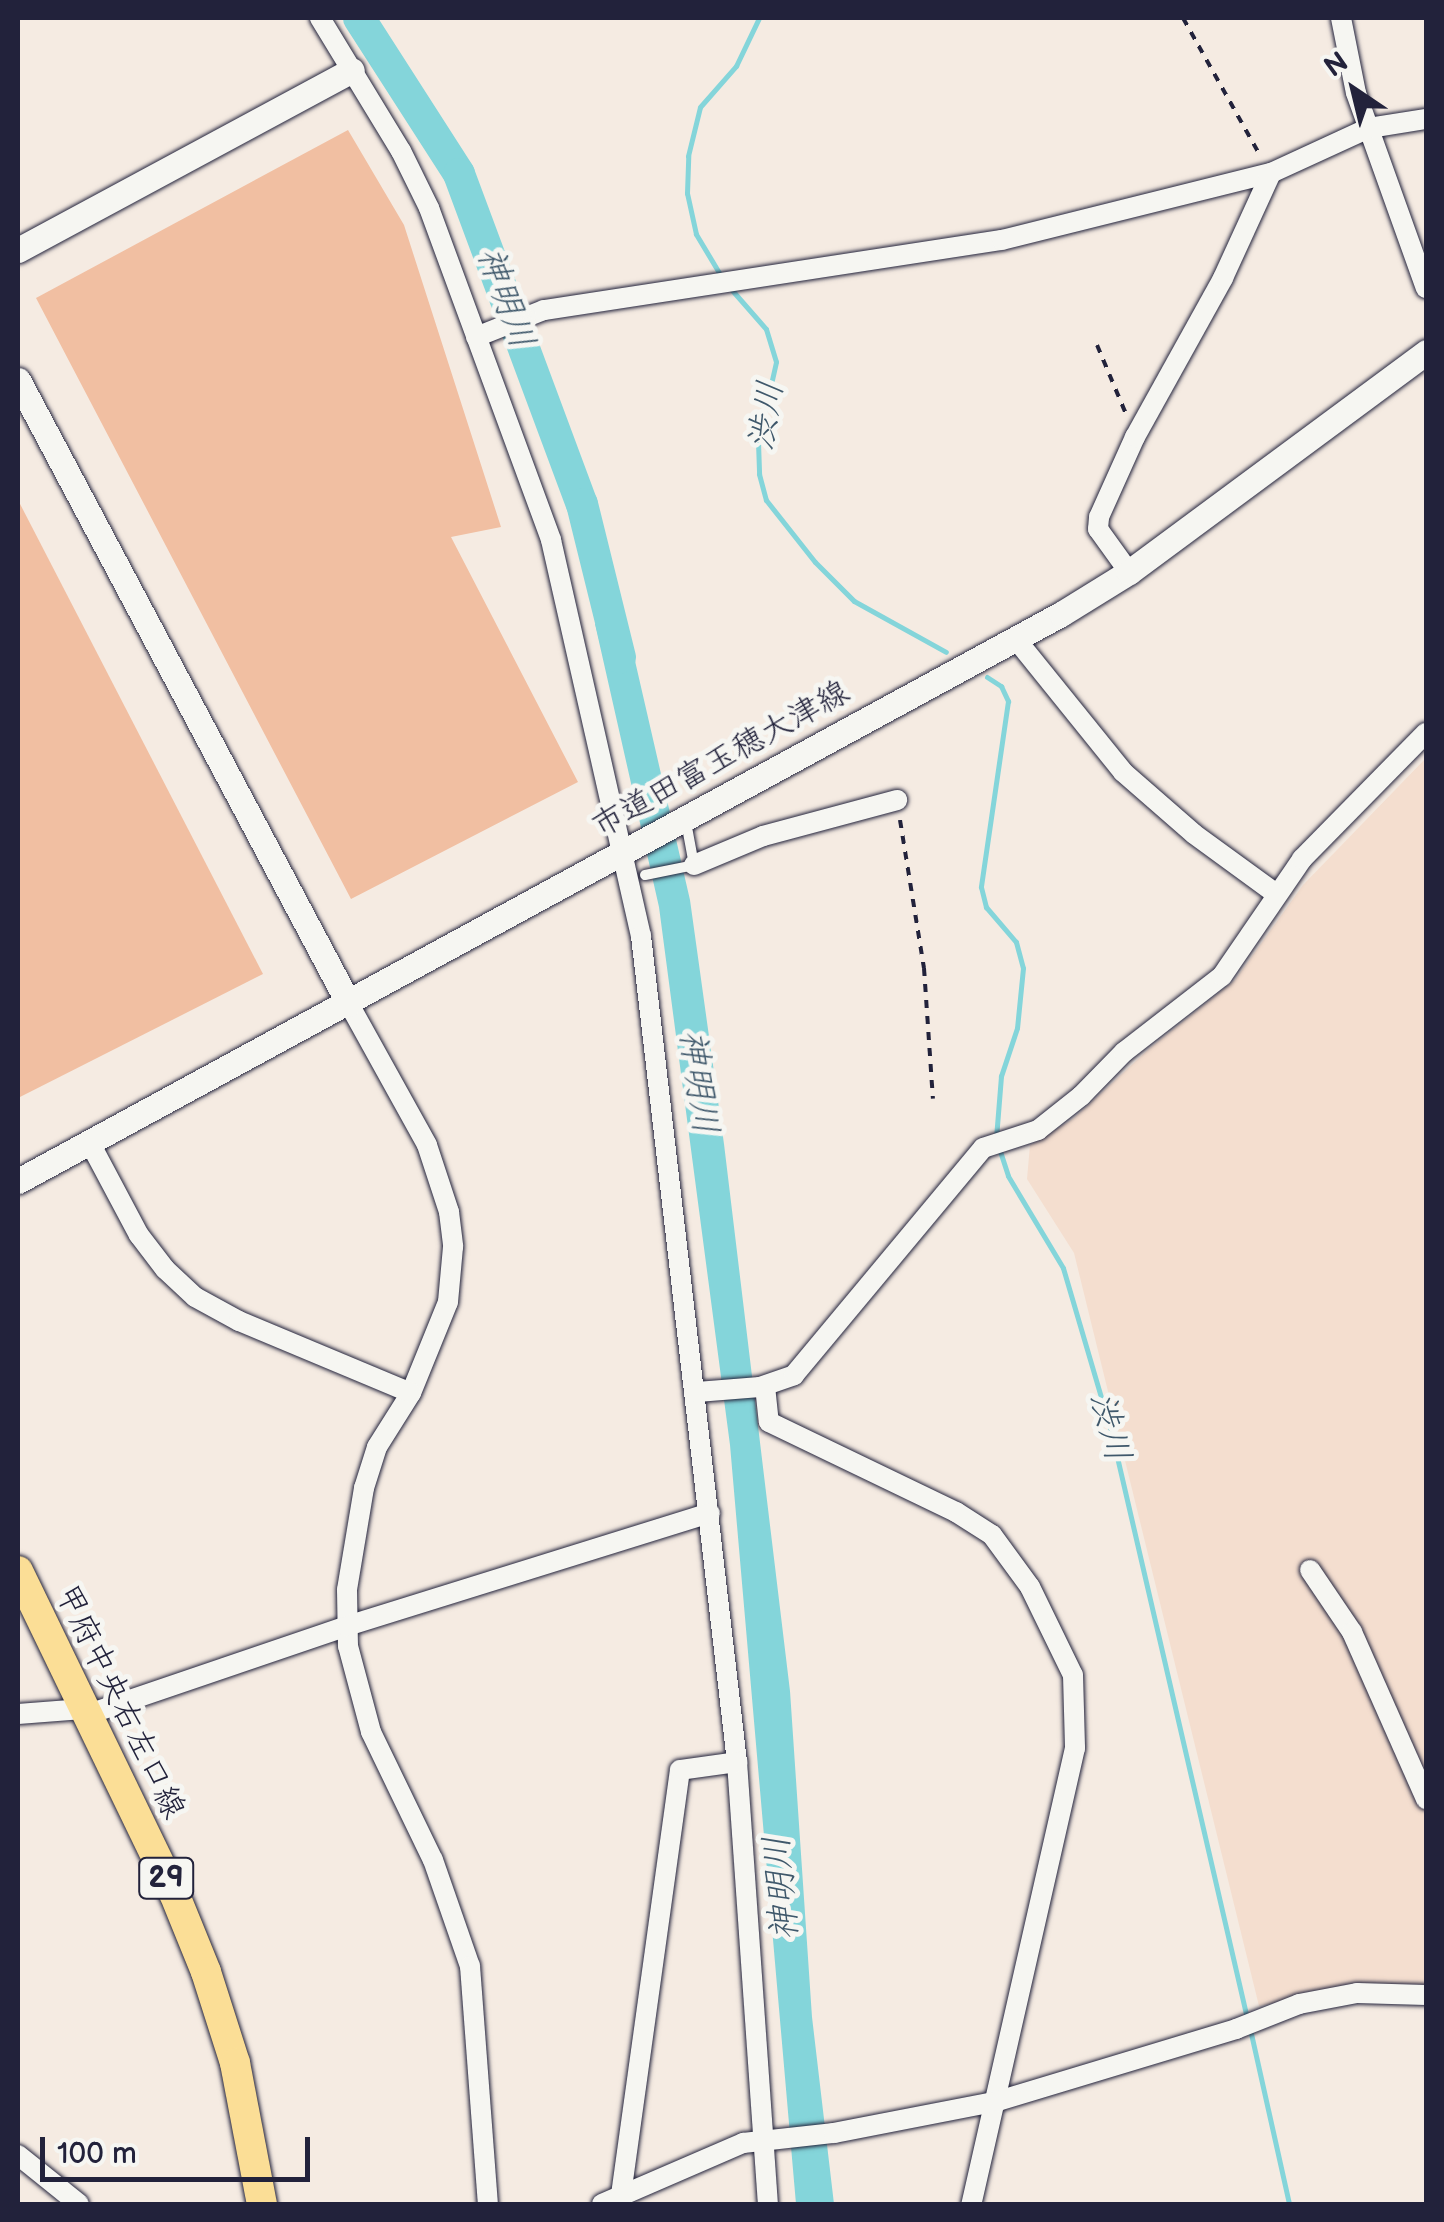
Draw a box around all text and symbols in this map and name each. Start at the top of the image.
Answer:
north arrow [1304,40,1404,140]
text: N [1318,45,1355,85]
water label: 神明川 [467,241,543,355]
water label: 渋川 [741,378,793,454]
street label: 市道田富玉穂大津線 [586,673,856,847]
water label: 神明川 [670,1027,726,1137]
water label: 渋川 [1080,1388,1138,1466]
street label: 甲府中央右左口線 [46,1579,192,1825]
water label: 神明川 [757,1834,807,1942]
road number: 29 [136,1853,196,1903]
scale bar [45,2117,315,2179]
text: 100 m [57,2136,137,2172]

